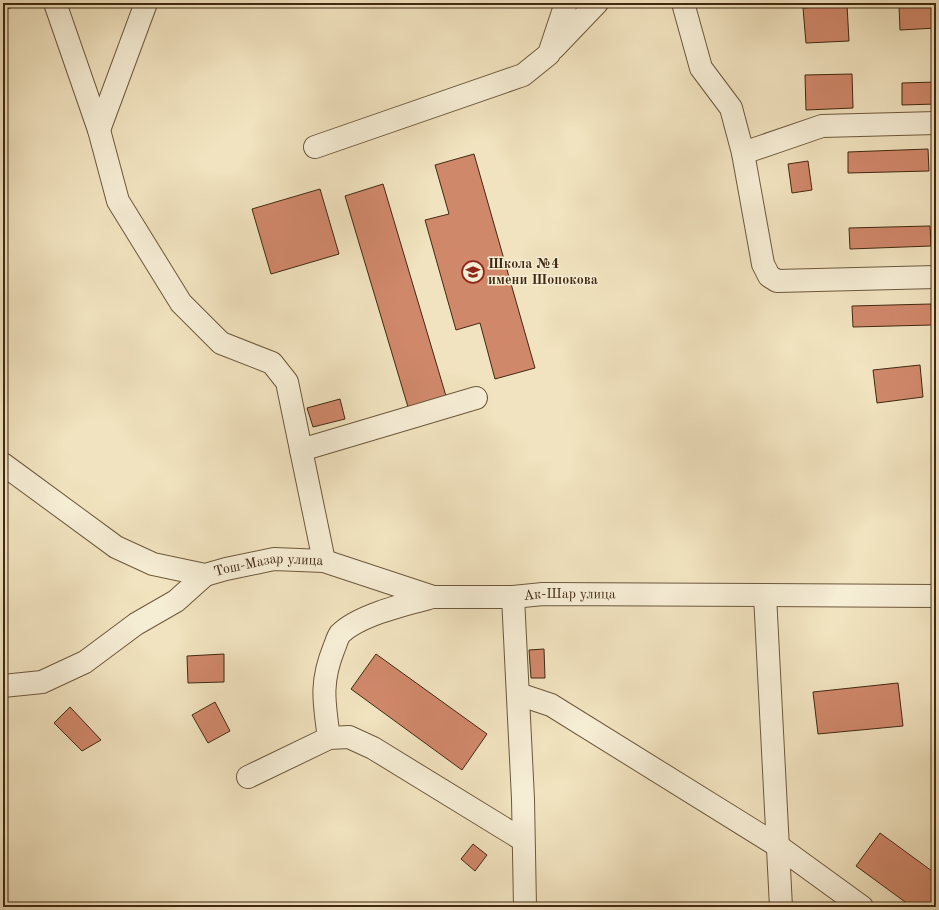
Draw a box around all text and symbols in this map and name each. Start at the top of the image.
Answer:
place label: Школа №4 имени Шопокова [488,257,598,287]
school or university icon: Школа №4 имени Шопокова [460,259,486,285]
street label: Тош-Мазар улица [212,552,324,579]
street label: Ак-Шар улица [523,587,616,603]

